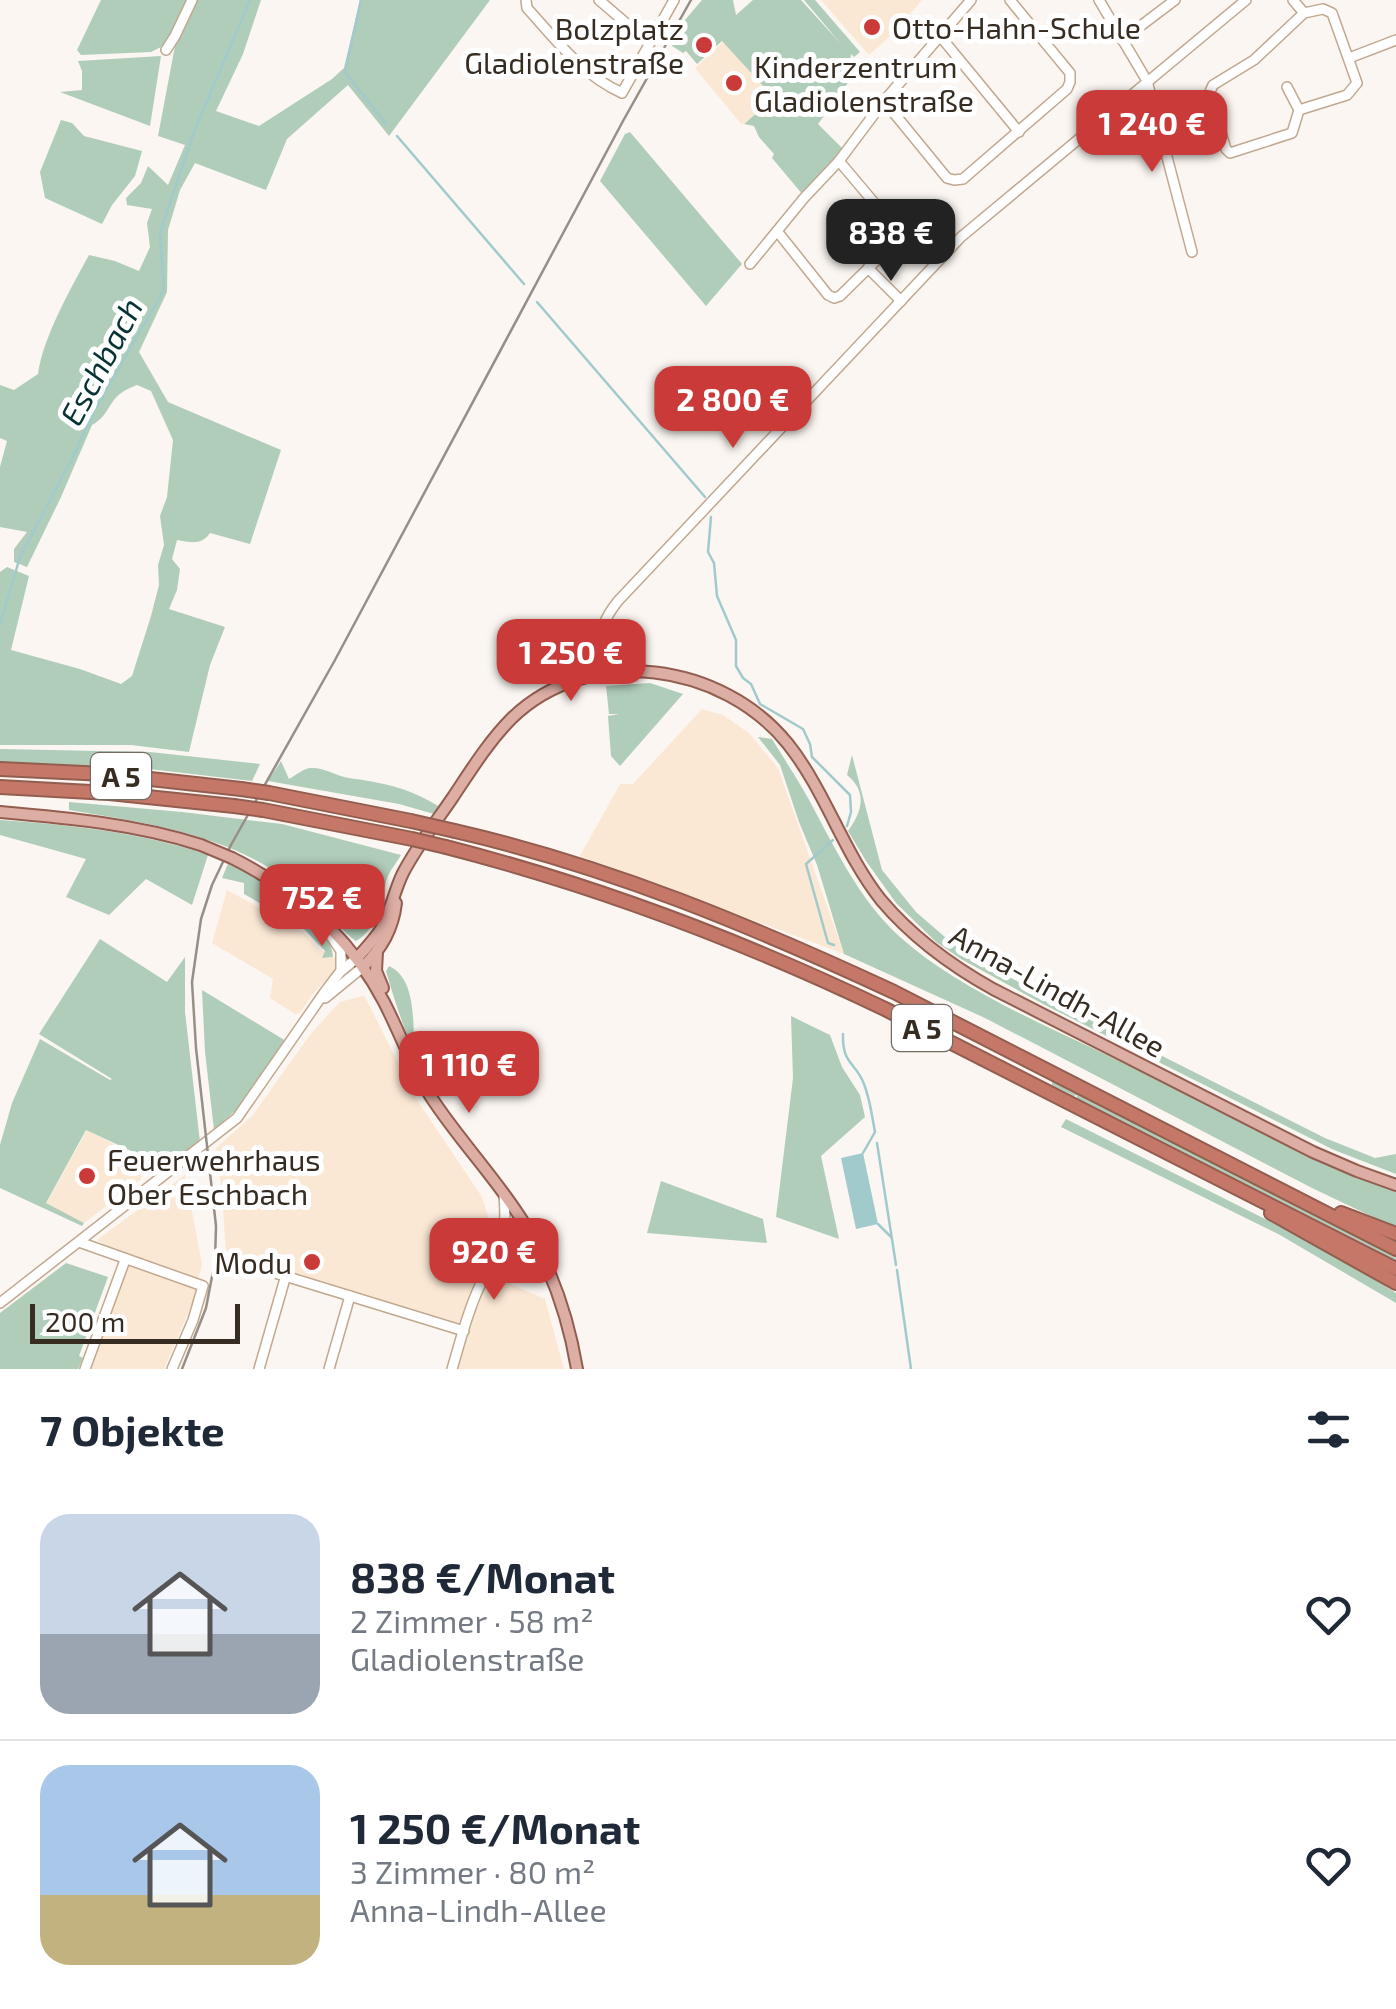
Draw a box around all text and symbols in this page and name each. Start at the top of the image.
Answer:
place label: Otto-Hahn-Schule [892,9,1141,45]
place label: Bolzplatz Gladiolenstraße [464,10,684,80]
marker: Otto-Hahn-Schule [861,16,883,38]
marker: Bolzplatz Gladiolenstraße [693,34,715,56]
place label: Kinderzentrum Gladiolenstraße [754,48,974,118]
marker: Kinderzentrum Gladiolenstraße [723,72,745,94]
pin: 1 240 € [1060,90,1244,175]
text: 1 240 € [1098,103,1206,141]
pin: 838 € [821,199,961,284]
text: 838 € [848,212,934,250]
water label: Eschbach [51,291,149,431]
pin: 2 800 € [641,366,825,451]
text: 2 800 € [676,379,790,417]
pin: 1 250 € [479,619,663,704]
text: 1 250 € [519,632,623,670]
road number: A 5 [91,753,151,799]
pin: 752 € [252,864,392,949]
text: 752 € [282,877,362,915]
street label: Anna-Lindh-Allee [944,916,1172,1064]
road number: A 5 [892,1005,952,1051]
pin: 1 110 € [377,1031,561,1116]
text: 1 110 € [421,1044,517,1082]
place label: Feuerwehrhaus Ober Eschbach [107,1141,320,1211]
marker: Feuerwehrhaus Ober Eschbach [76,1165,98,1187]
pin: 920 € [424,1218,564,1303]
text: 920 € [451,1231,537,1269]
place label: Modu [214,1244,292,1280]
marker: Modu [301,1251,323,1273]
scale bar [30,1299,240,1344]
text: 200 m [45,1304,125,1338]
icon: filters [1301,1402,1356,1457]
text: 7 Objekte [40,1404,225,1454]
text: 838 €/Monat [350,1551,615,1601]
icon: home [120,1554,240,1674]
icon: heart [1301,1587,1356,1642]
text: 2 Zimmer · 58 m² [350,1601,593,1639]
text: Gladiolenstraße [350,1639,585,1677]
text: 1 250 €/Monat [350,1802,640,1852]
icon: home [120,1805,240,1925]
icon: heart [1301,1838,1356,1893]
text: 3 Zimmer · 80 m² [350,1852,595,1890]
text: Anna-Lindh-Allee [350,1890,607,1928]

